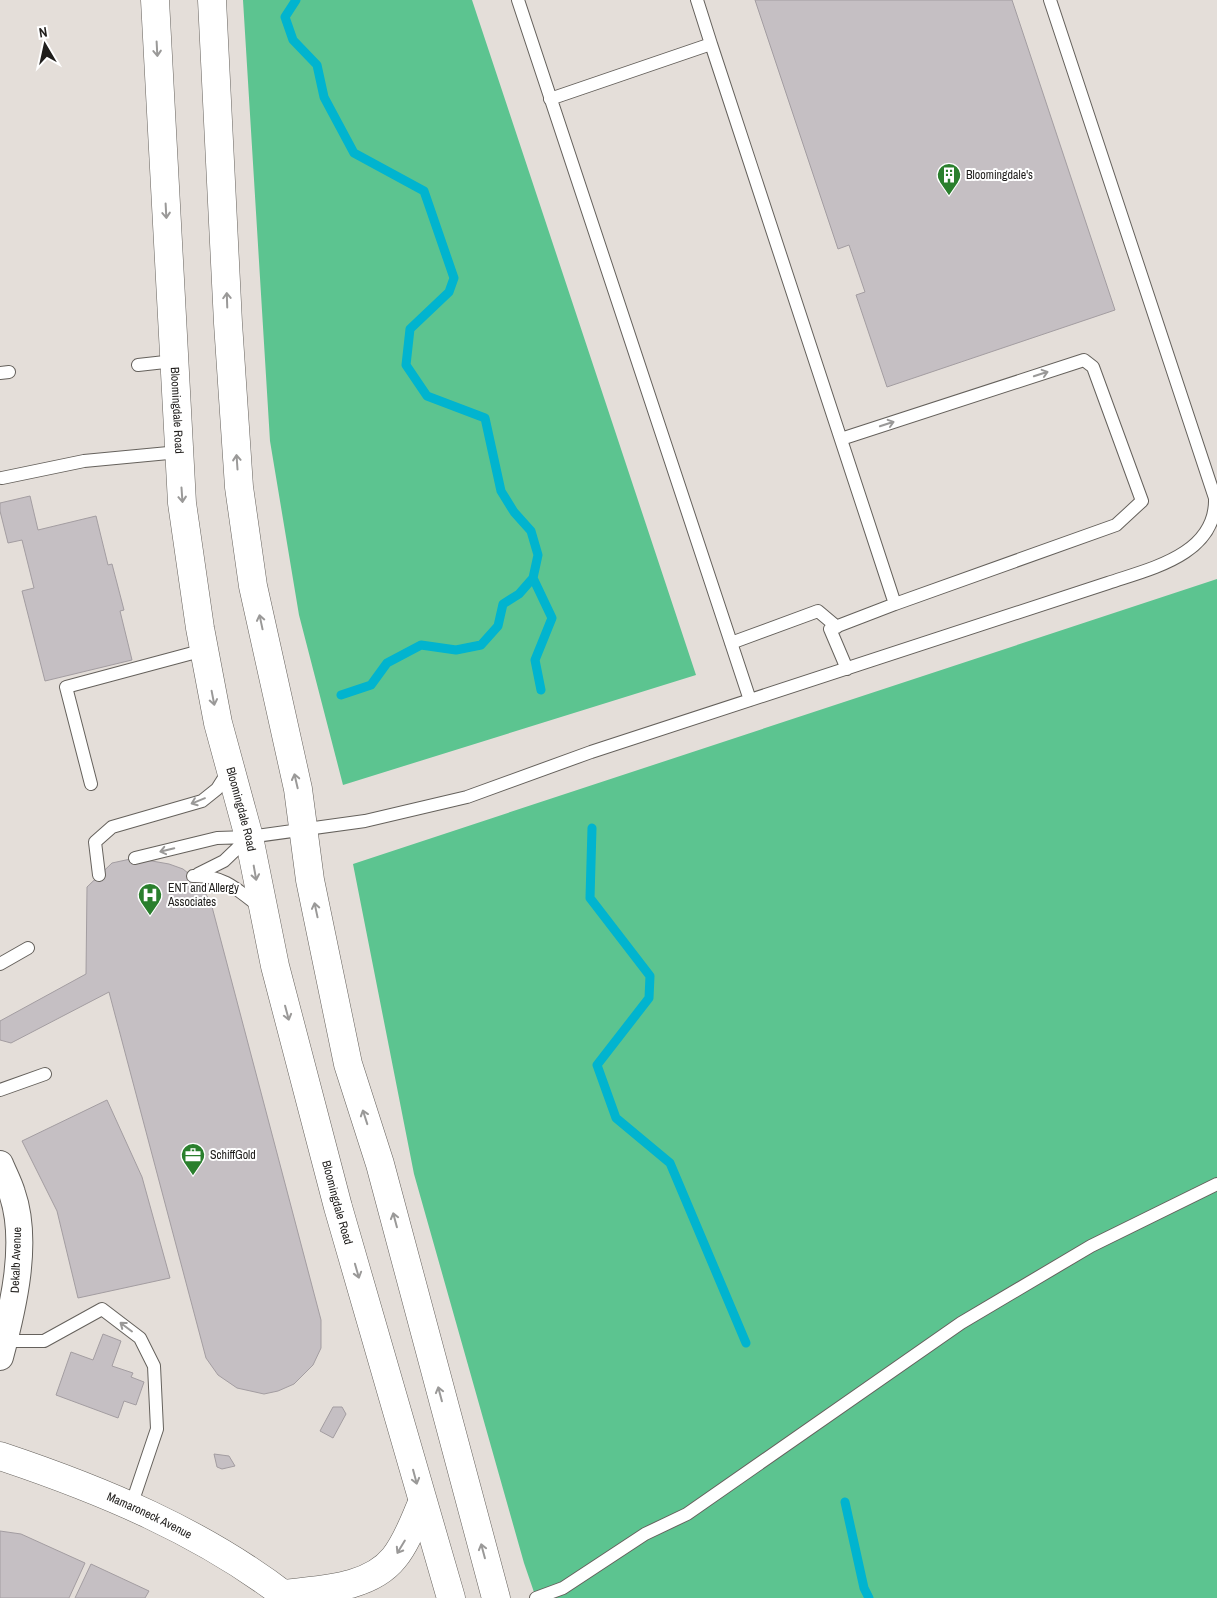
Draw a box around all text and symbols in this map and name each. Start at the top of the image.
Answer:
north arrow [20,20,70,70]
text: N [37,23,48,42]
one-way arrow [153,40,162,56]
building icon: Bloomingdale's [936,162,962,196]
place label: Bloomingdale's [966,167,1033,183]
one-way arrow [161,203,170,219]
one-way arrow [222,292,231,308]
street label: Bloomingdale Road [167,367,187,454]
one-way arrow [1033,368,1049,378]
one-way arrow [879,418,895,428]
one-way arrow [232,454,241,470]
one-way arrow [177,487,187,503]
one-way arrow [256,615,265,631]
one-way arrow [209,689,219,705]
street label: Bloomingdale Road [222,765,260,853]
one-way arrow [291,773,301,789]
one-way arrow [191,797,206,807]
one-way arrow [159,846,175,856]
one-way arrow [251,864,261,880]
place label: ENT and Allergy Associates [167,880,239,910]
hospital icon: ENT and Allergy Associates [137,882,163,916]
one-way arrow [311,902,320,918]
one-way arrow [283,1005,292,1021]
one-way arrow [360,1110,369,1126]
office icon: SchiffGold [180,1142,206,1176]
place label: SchiffGold [210,1147,256,1163]
street label: Bloomingdale Road [318,1159,356,1246]
one-way arrow [389,1213,399,1229]
street label: Dekalb Avenue [7,1227,25,1293]
one-way arrow [352,1263,362,1279]
one-way arrow [119,1322,133,1332]
one-way arrow [435,1387,444,1403]
one-way arrow [410,1468,420,1484]
street label: Mamaroneck Avenue [104,1489,195,1543]
one-way arrow [395,1539,405,1553]
one-way arrow [478,1543,487,1559]

